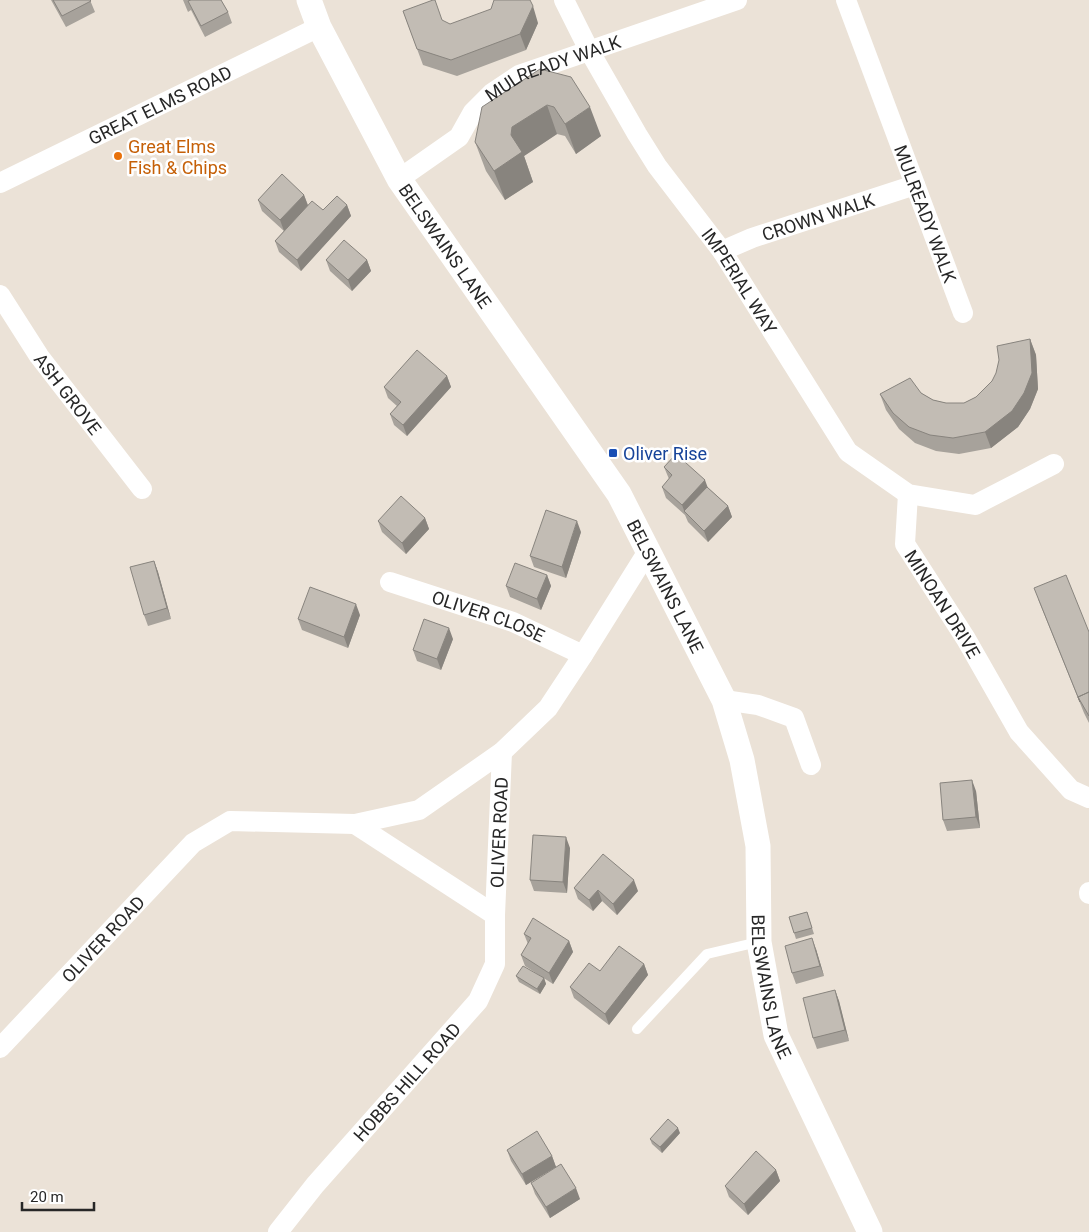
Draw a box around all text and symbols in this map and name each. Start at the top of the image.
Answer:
street label: MULREADY WALK [481,30,624,105]
street label: GREAT ELMS ROAD [85,61,235,149]
place label: Great Elms Fish & Chips [128,136,227,178]
street label: MULREADY WALK [891,142,961,286]
marker: Great Elms Fish & Chips [112,150,124,162]
street label: BELSWAINS LANE [395,180,496,312]
street label: CROWN WALK [759,188,877,245]
street label: IMPERIAL WAY [698,224,782,338]
street label: ASH GROVE [30,349,106,438]
place label: Oliver Rise [623,443,707,464]
marker: Oliver Rise [607,447,619,459]
street label: BELSWAINS LANE [623,516,709,656]
street label: MINOAN DRIVE [901,546,985,662]
street label: OLIVER CLOSE [429,586,548,646]
street label: OLIVER ROAD [486,776,511,888]
street label: OLIVER ROAD [57,891,149,986]
street label: BELSWAINS LANE [748,914,796,1062]
street label: HOBBS HILL ROAD [349,1018,465,1145]
scale bar [22,1180,95,1212]
text: 20 m [30,1188,64,1206]

